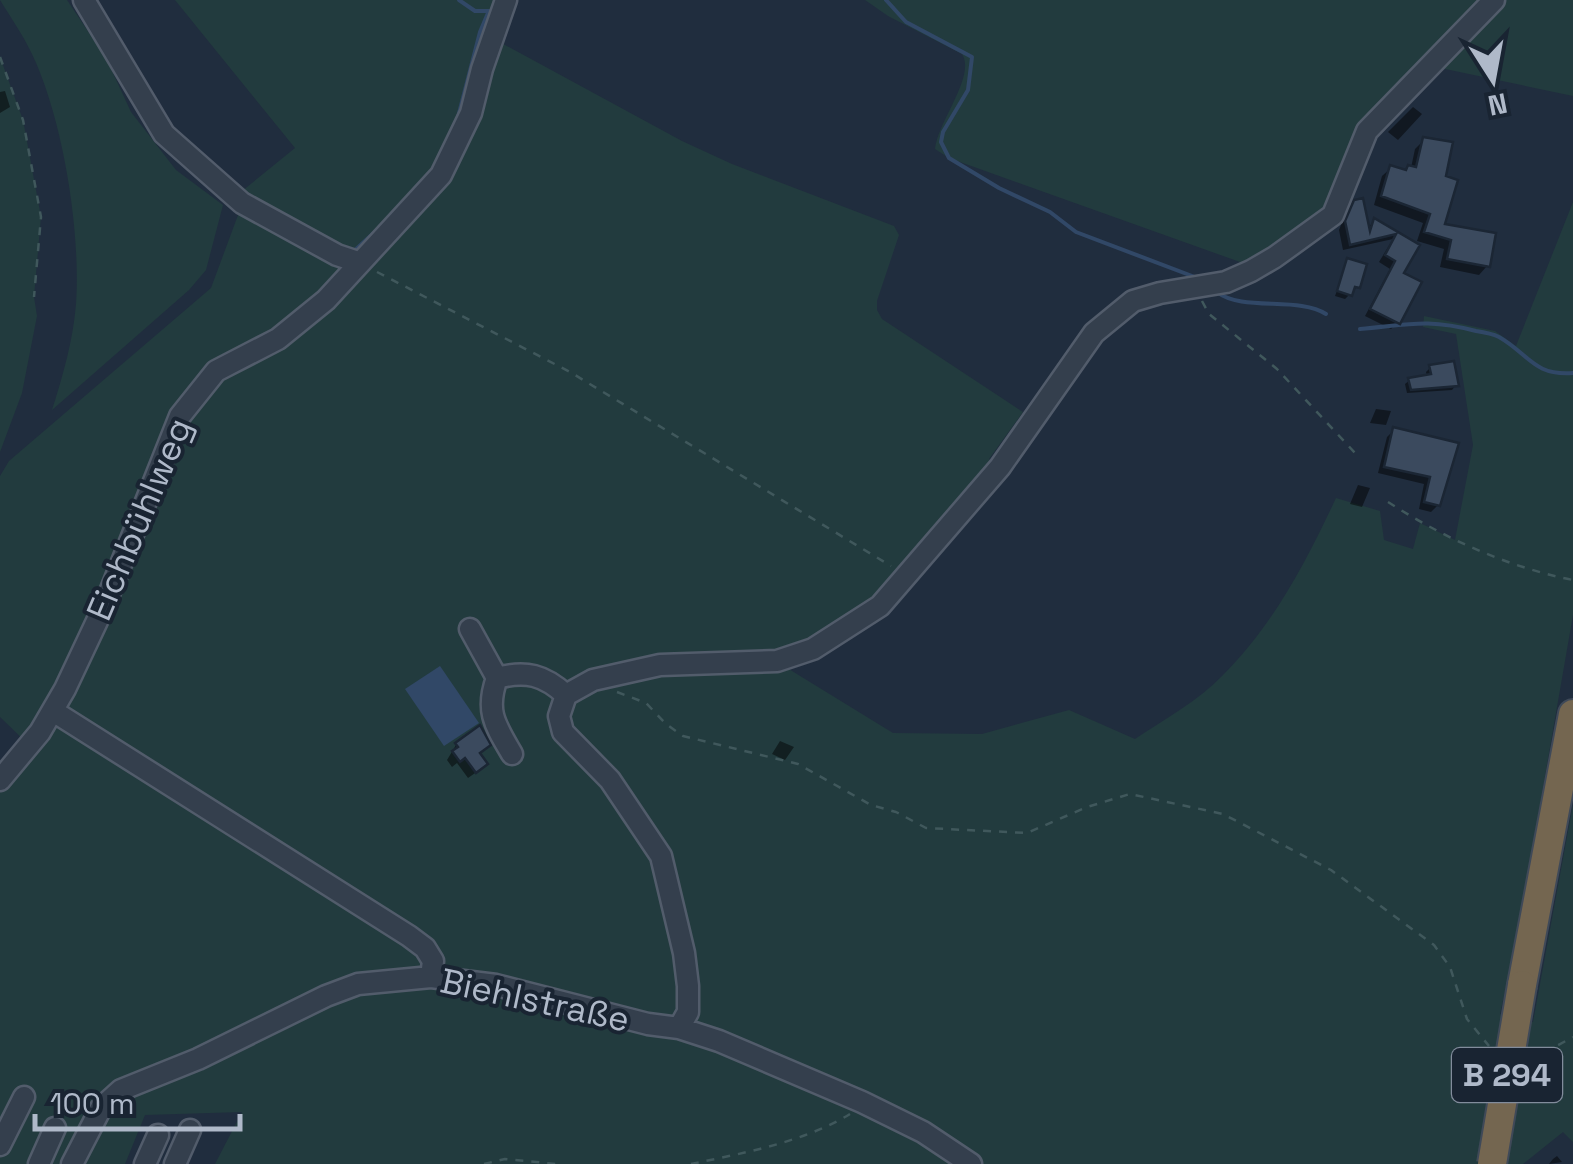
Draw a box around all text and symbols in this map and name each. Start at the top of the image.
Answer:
north arrow [1443,30,1543,130]
text: N [1485,85,1510,124]
street label: Eichbühlweg [77,411,201,627]
street label: Biehlstraße [437,959,633,1041]
road number: B 294 [1452,1048,1562,1102]
scale bar [35,1069,240,1131]
text: 100 m [50,1084,135,1123]

